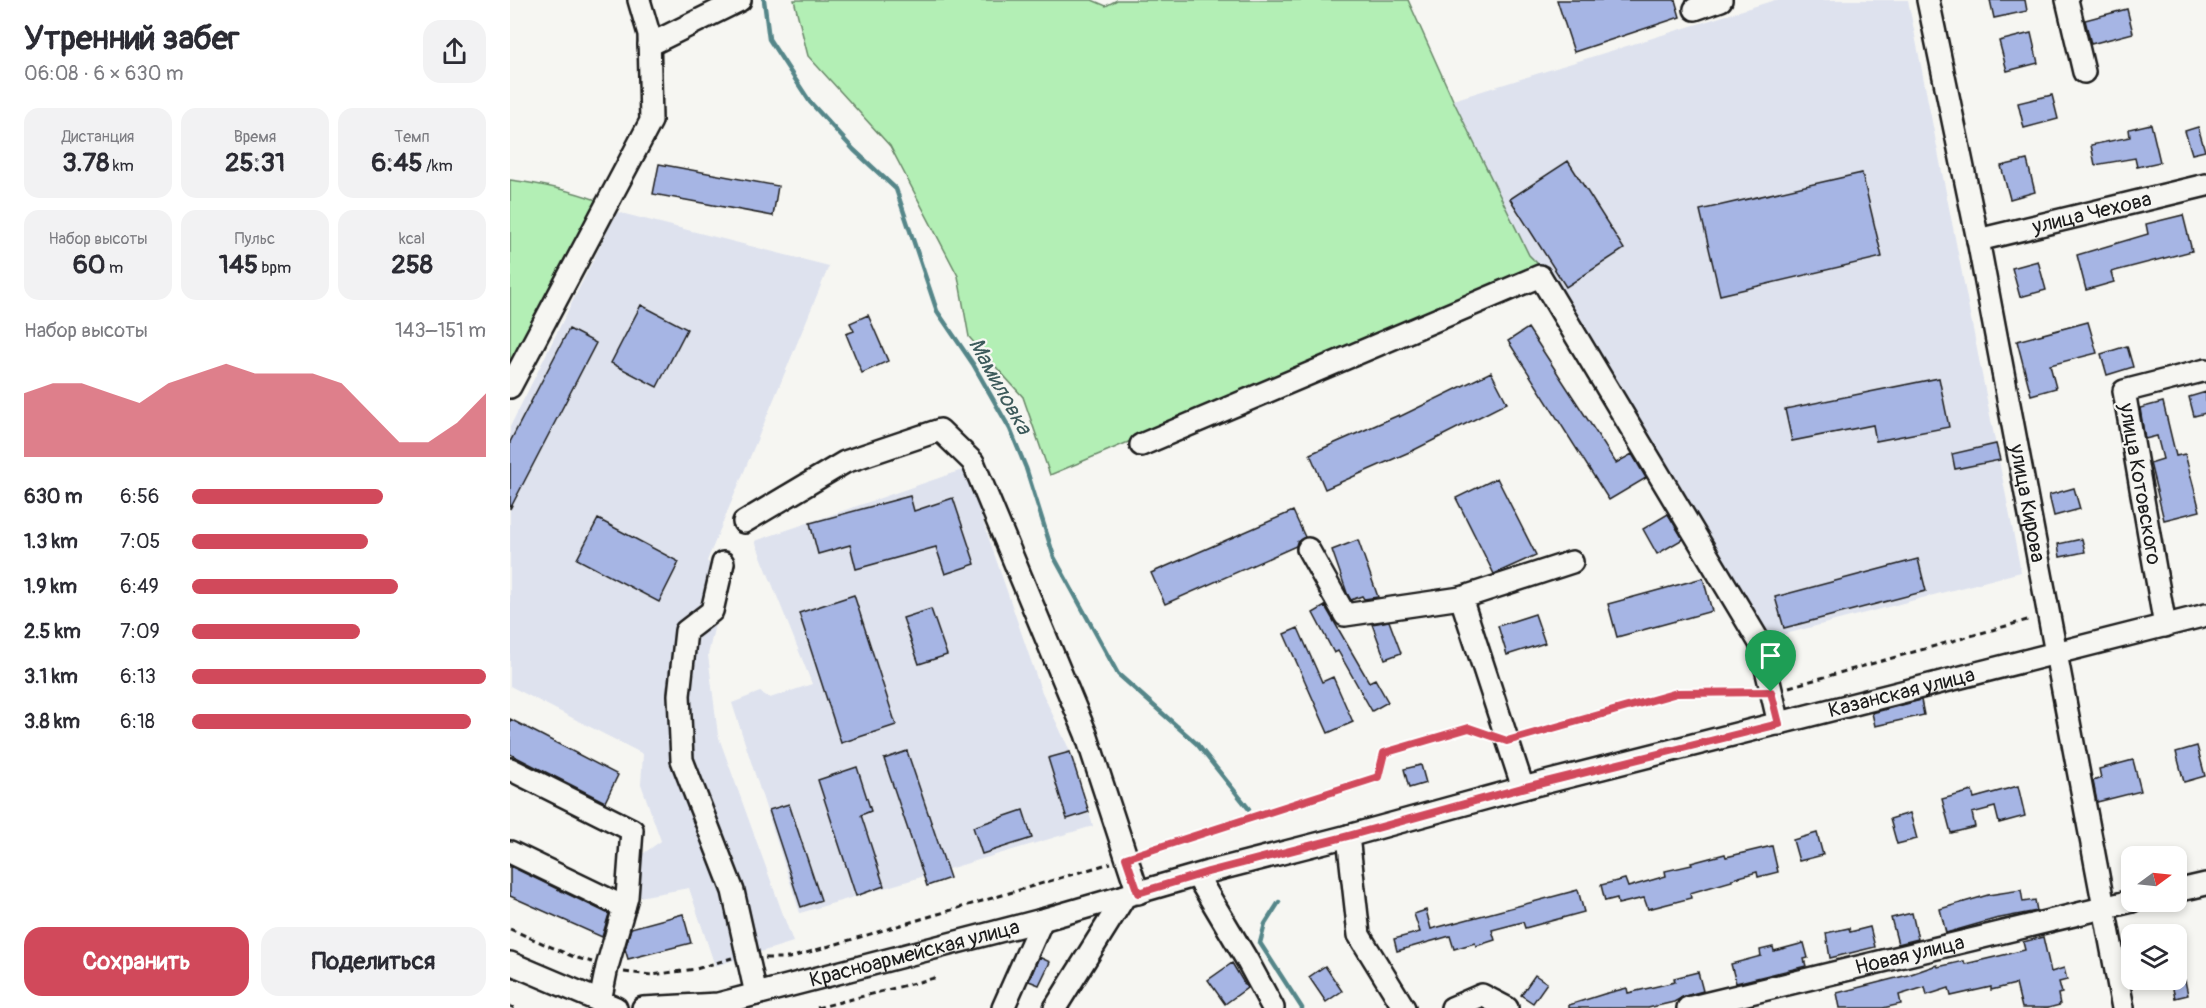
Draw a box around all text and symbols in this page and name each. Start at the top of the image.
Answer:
text: Утренний забег [24,18,240,59]
button: share [423,20,486,83]
text: 06:08 · 6 × 630 m [24,61,183,86]
text: Дистанция [62,127,134,147]
text: Время [234,127,276,147]
text: Темп [394,127,430,147]
text: 3.78 [62,147,109,179]
text: 25:31 [225,147,285,179]
text: 6:45 [371,147,423,179]
text: km [109,156,134,176]
text: /km [423,156,453,176]
street label: улица Чехова [2028,185,2154,240]
text: Набор высоты [48,229,148,249]
text: Пульс [235,229,275,249]
text: kcal [399,229,425,249]
text: 60 [73,249,106,281]
text: 145 [219,249,258,281]
text: 258 [391,249,433,281]
text: m [106,258,123,278]
text: bpm [258,258,291,278]
text: Набор высоты [24,318,148,343]
text: 143–151 m [395,318,486,343]
water label: Мамиловка [962,333,1039,441]
street label: улица Котовского [2112,400,2167,567]
street label: улица Кирова [2003,441,2052,564]
text: 630 m [24,484,83,509]
text: 6:56 [120,484,159,509]
text: 1.3 km [24,529,78,554]
text: 7:05 [120,529,160,554]
text: 1.9 km [24,574,77,599]
text: 6:49 [120,574,159,599]
text: 2.5 km [24,619,81,644]
text: 7:09 [120,619,160,644]
pin [1745,630,1796,692]
icon: arrive [1754,639,1787,672]
street label: Казанская улица [1825,661,1978,724]
text: 3.1 km [24,664,78,689]
text: 6:13 [120,664,156,689]
text: 3.8 km [24,709,80,734]
text: 6:18 [120,709,155,734]
north arrow [2121,846,2187,912]
map controls [2121,846,2187,990]
street label: Красноармейская улица [806,913,1022,993]
button: layers [2121,924,2187,990]
button: Сохранить [24,927,249,996]
button: Поделиться [261,927,486,996]
street label: Новая улица [1852,928,1967,981]

